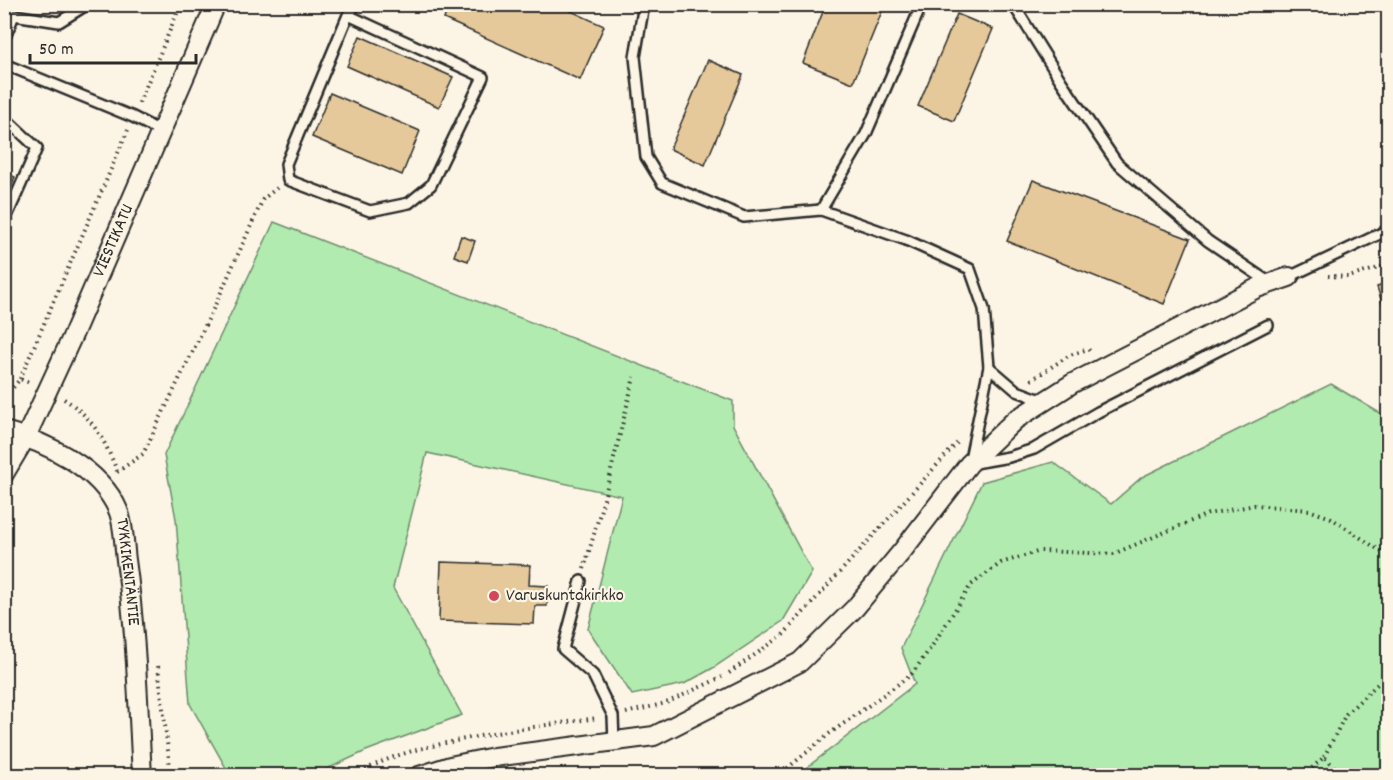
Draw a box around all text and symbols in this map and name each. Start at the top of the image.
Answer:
scale bar [30,27,196,65]
text: 50 m [39,38,74,63]
street label: VIESTIKATU [87,200,141,281]
street label: TYKKIKENTÄNTIE [109,516,146,627]
place label: Varuskuntakirkko [506,584,624,609]
marker: Varuskuntakirkko [487,589,501,603]

